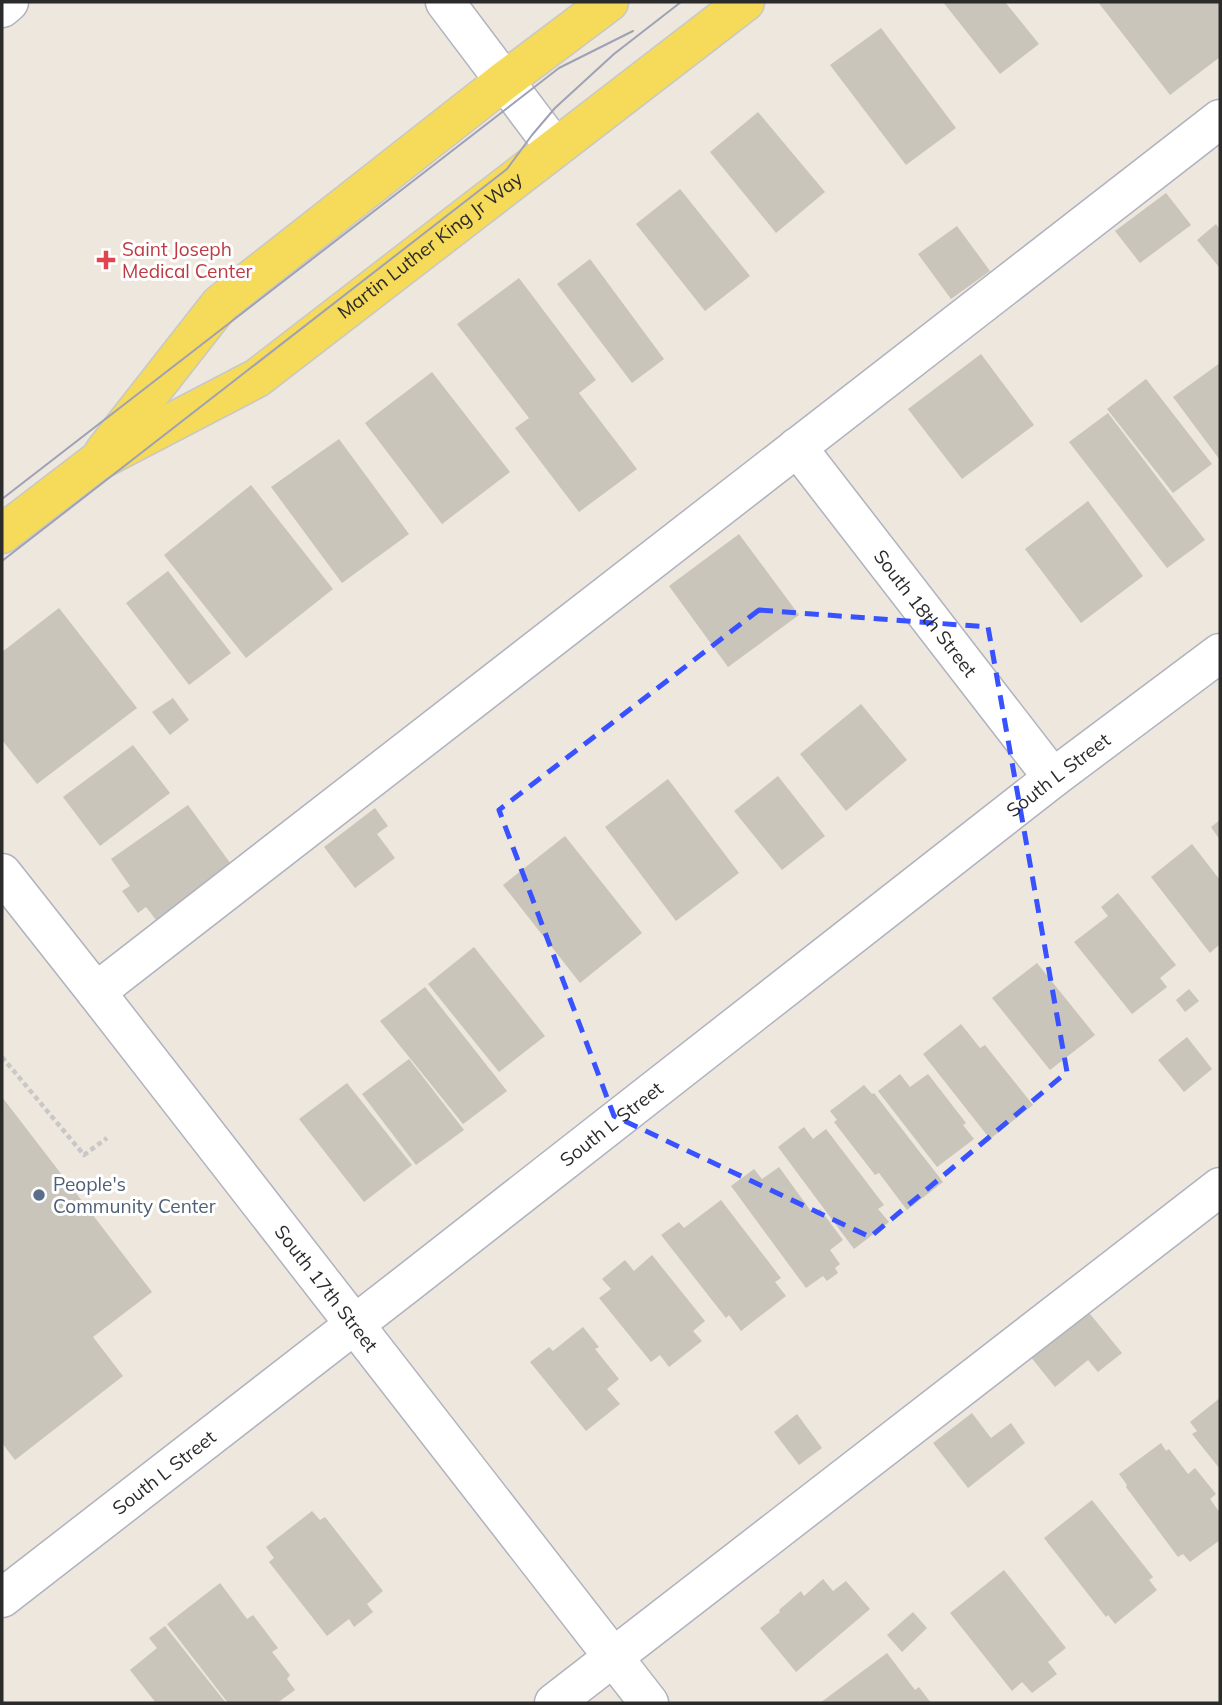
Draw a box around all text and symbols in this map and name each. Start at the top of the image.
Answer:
street label: Martin Luther King Jr Way [332,166,527,324]
place label: Saint Joseph Medical Center [122,237,252,283]
marker: Saint Joseph Medical Center [96,250,116,270]
street label: South 18th Street [869,545,982,682]
street label: South L Street [1001,727,1115,822]
street label: South L Street [555,1076,668,1172]
place label: People's Community Center [53,1172,216,1218]
marker: People's Community Center [31,1187,47,1203]
street label: South 17th Street [270,1220,384,1357]
street label: South L Street [107,1425,221,1520]

